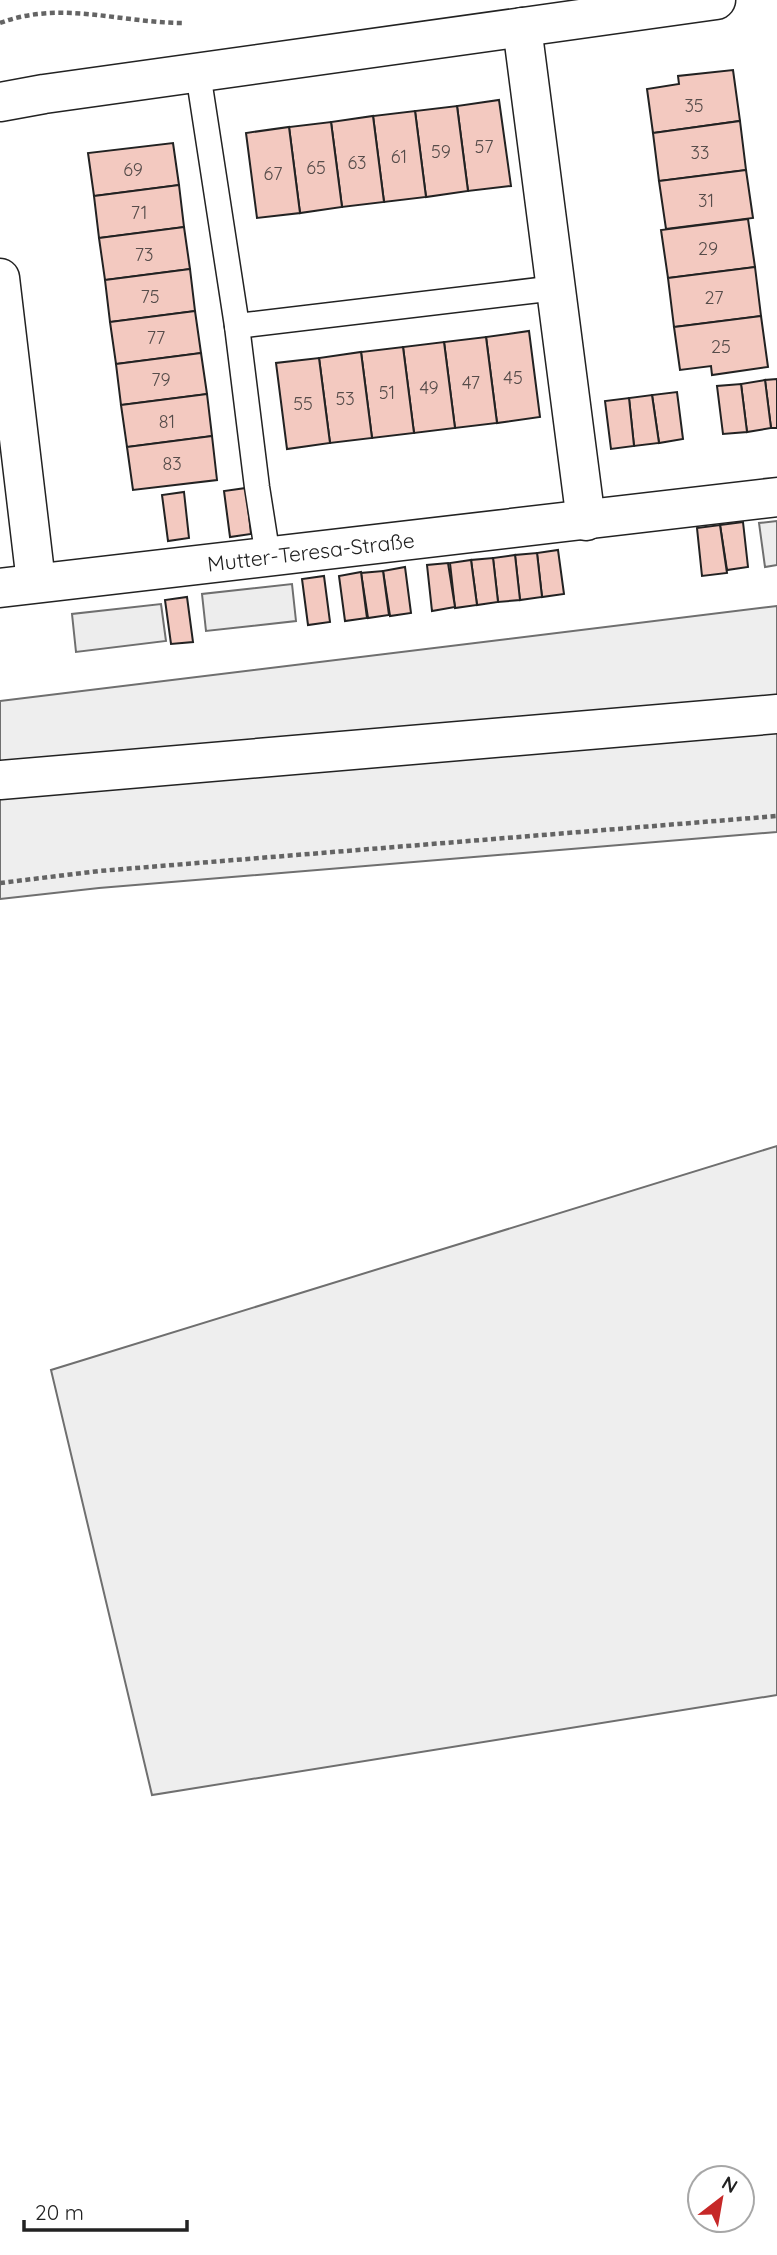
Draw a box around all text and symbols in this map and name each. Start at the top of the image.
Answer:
house number: 35 [684,94,704,117]
house number: 57 [474,135,494,158]
house number: 59 [431,140,451,163]
house number: 33 [691,141,709,164]
house number: 61 [391,145,407,168]
house number: 63 [347,151,367,174]
house number: 65 [306,156,326,179]
house number: 69 [123,158,143,181]
house number: 67 [264,162,282,185]
house number: 31 [698,189,714,212]
house number: 71 [131,201,147,224]
house number: 29 [698,237,718,260]
house number: 73 [135,243,153,266]
house number: 75 [140,285,160,308]
house number: 27 [705,286,723,309]
house number: 77 [147,326,165,349]
house number: 25 [711,335,731,358]
house number: 45 [503,366,523,389]
house number: 79 [151,368,171,391]
house number: 47 [462,371,480,394]
house number: 49 [419,376,439,399]
house number: 51 [379,381,395,404]
house number: 53 [335,387,355,410]
house number: 55 [293,392,313,415]
house number: 81 [159,410,175,433]
house number: 83 [162,452,182,475]
street label: Mutter-Teresa-Straße [206,527,416,577]
north arrow [686,2164,756,2234]
text: N [718,2171,742,2198]
scale bar [24,2188,187,2232]
text: 20 m [35,2199,84,2225]

